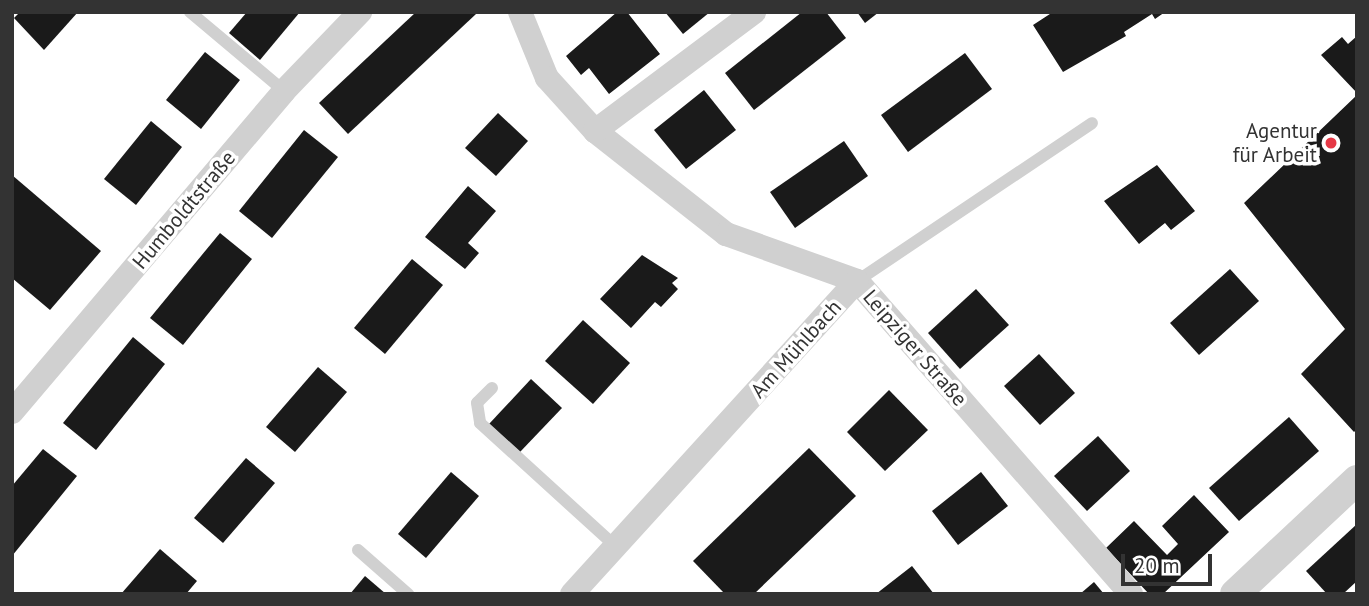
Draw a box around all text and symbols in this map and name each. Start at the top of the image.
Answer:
place label: Agentur für Arbeit [1232,118,1317,168]
marker: Agentur für Arbeit [1323,135,1339,151]
street label: Humboldtstraße [127,146,241,274]
street label: Leipziger Straße [858,285,972,411]
street label: Am Mühlbach [745,295,847,403]
scale bar [1124,540,1215,584]
text: 20 m [1134,552,1180,579]

